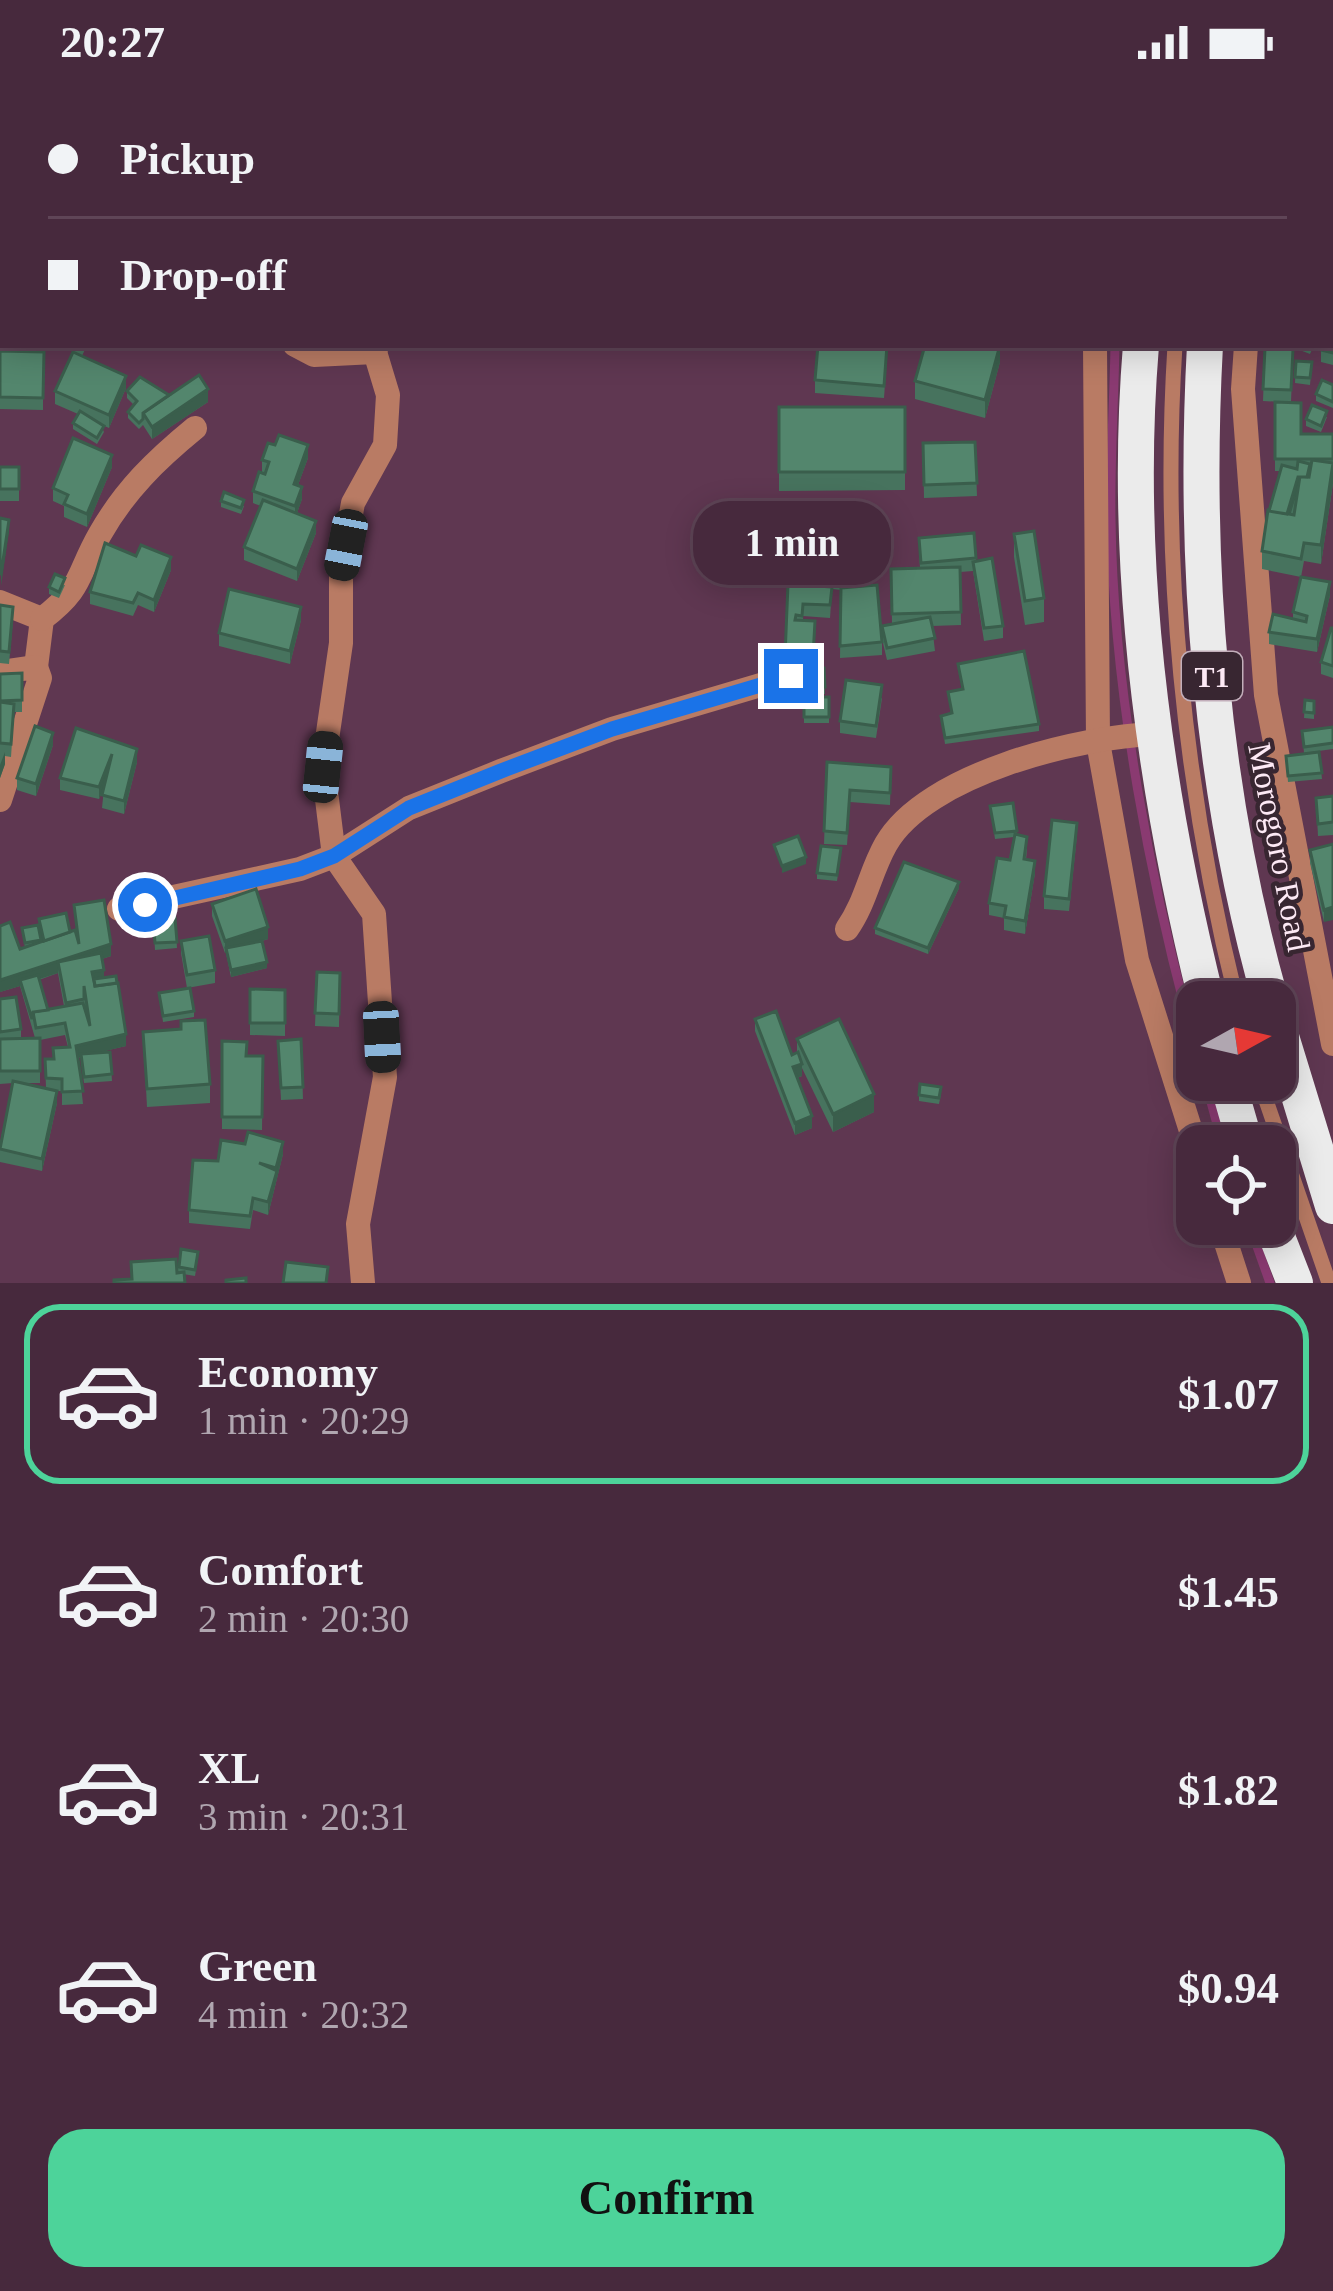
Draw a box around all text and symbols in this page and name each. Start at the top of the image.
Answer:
text: 20:27 [60,17,165,67]
text: Pickup [120,134,255,184]
text: Drop-off [120,250,287,300]
callout: 1 min [692,502,890,586]
car [321,506,371,584]
text: 1 min [745,521,839,564]
route end [764,649,818,703]
road number: T1 [1182,652,1242,700]
car [301,729,345,805]
street label: Morogoro Road [1241,740,1317,955]
route start [118,878,172,932]
north arrow [1176,981,1296,1101]
map controls [1176,981,1296,1245]
car [362,1000,402,1074]
button: locate [1176,1125,1296,1245]
icon: car [54,1340,162,1448]
text: Economy [198,1347,378,1397]
text: $1.07 [1178,1369,1279,1419]
text: 1 min · 20:29 [198,1399,409,1442]
icon: car [54,1538,162,1646]
text: Comfort [198,1545,363,1595]
text: $1.45 [1178,1567,1279,1617]
text: 2 min · 20:30 [198,1597,409,1640]
icon: car [54,1736,162,1844]
text: XL [198,1743,261,1793]
text: $1.82 [1178,1765,1279,1815]
text: 3 min · 20:31 [198,1795,409,1838]
icon: car [54,1934,162,2042]
text: Green [198,1941,317,1991]
text: $0.94 [1178,1963,1279,2013]
text: 4 min · 20:32 [198,1993,409,2036]
button: Confirm [48,2129,1285,2267]

